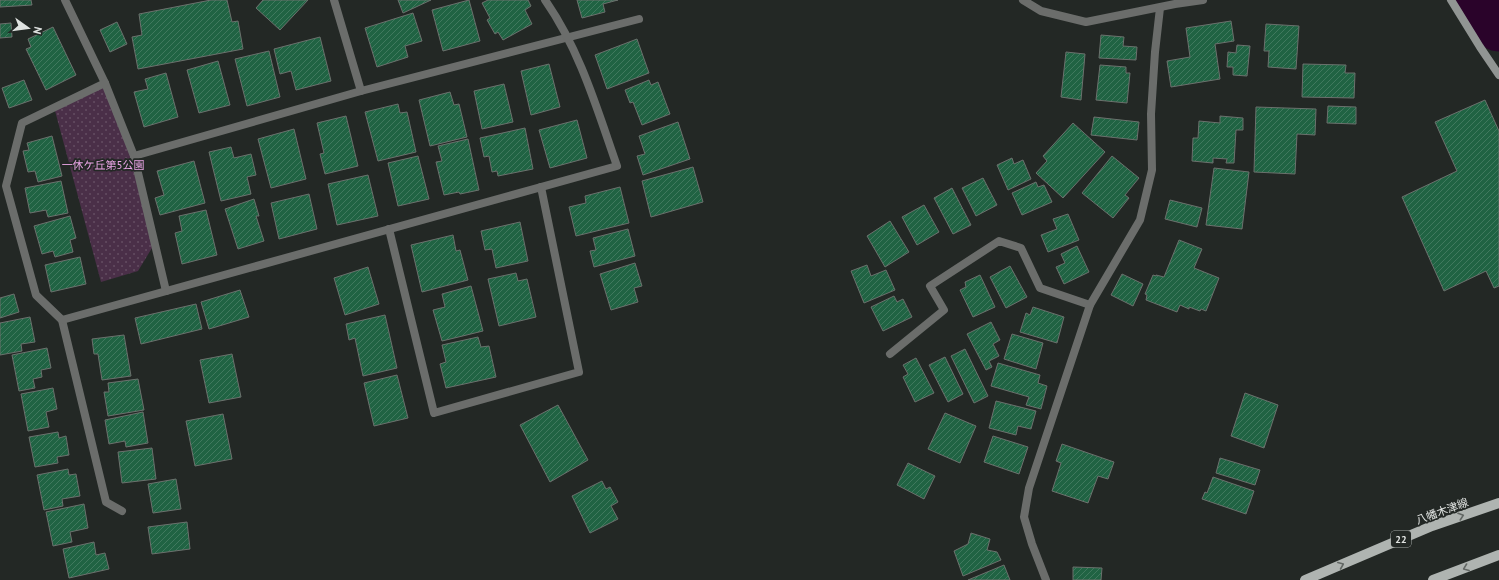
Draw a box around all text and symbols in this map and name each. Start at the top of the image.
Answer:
north arrow [8,8,48,48]
text: N [30,25,45,36]
park label: 一休ケ丘第5公園 [62,158,145,172]
street label: 八幡木津線 [1414,495,1470,527]
one-way arrow [1458,512,1465,521]
road number: 22 [1391,531,1411,547]
one-way arrow [1336,562,1344,570]
one-way arrow [1463,563,1470,571]

